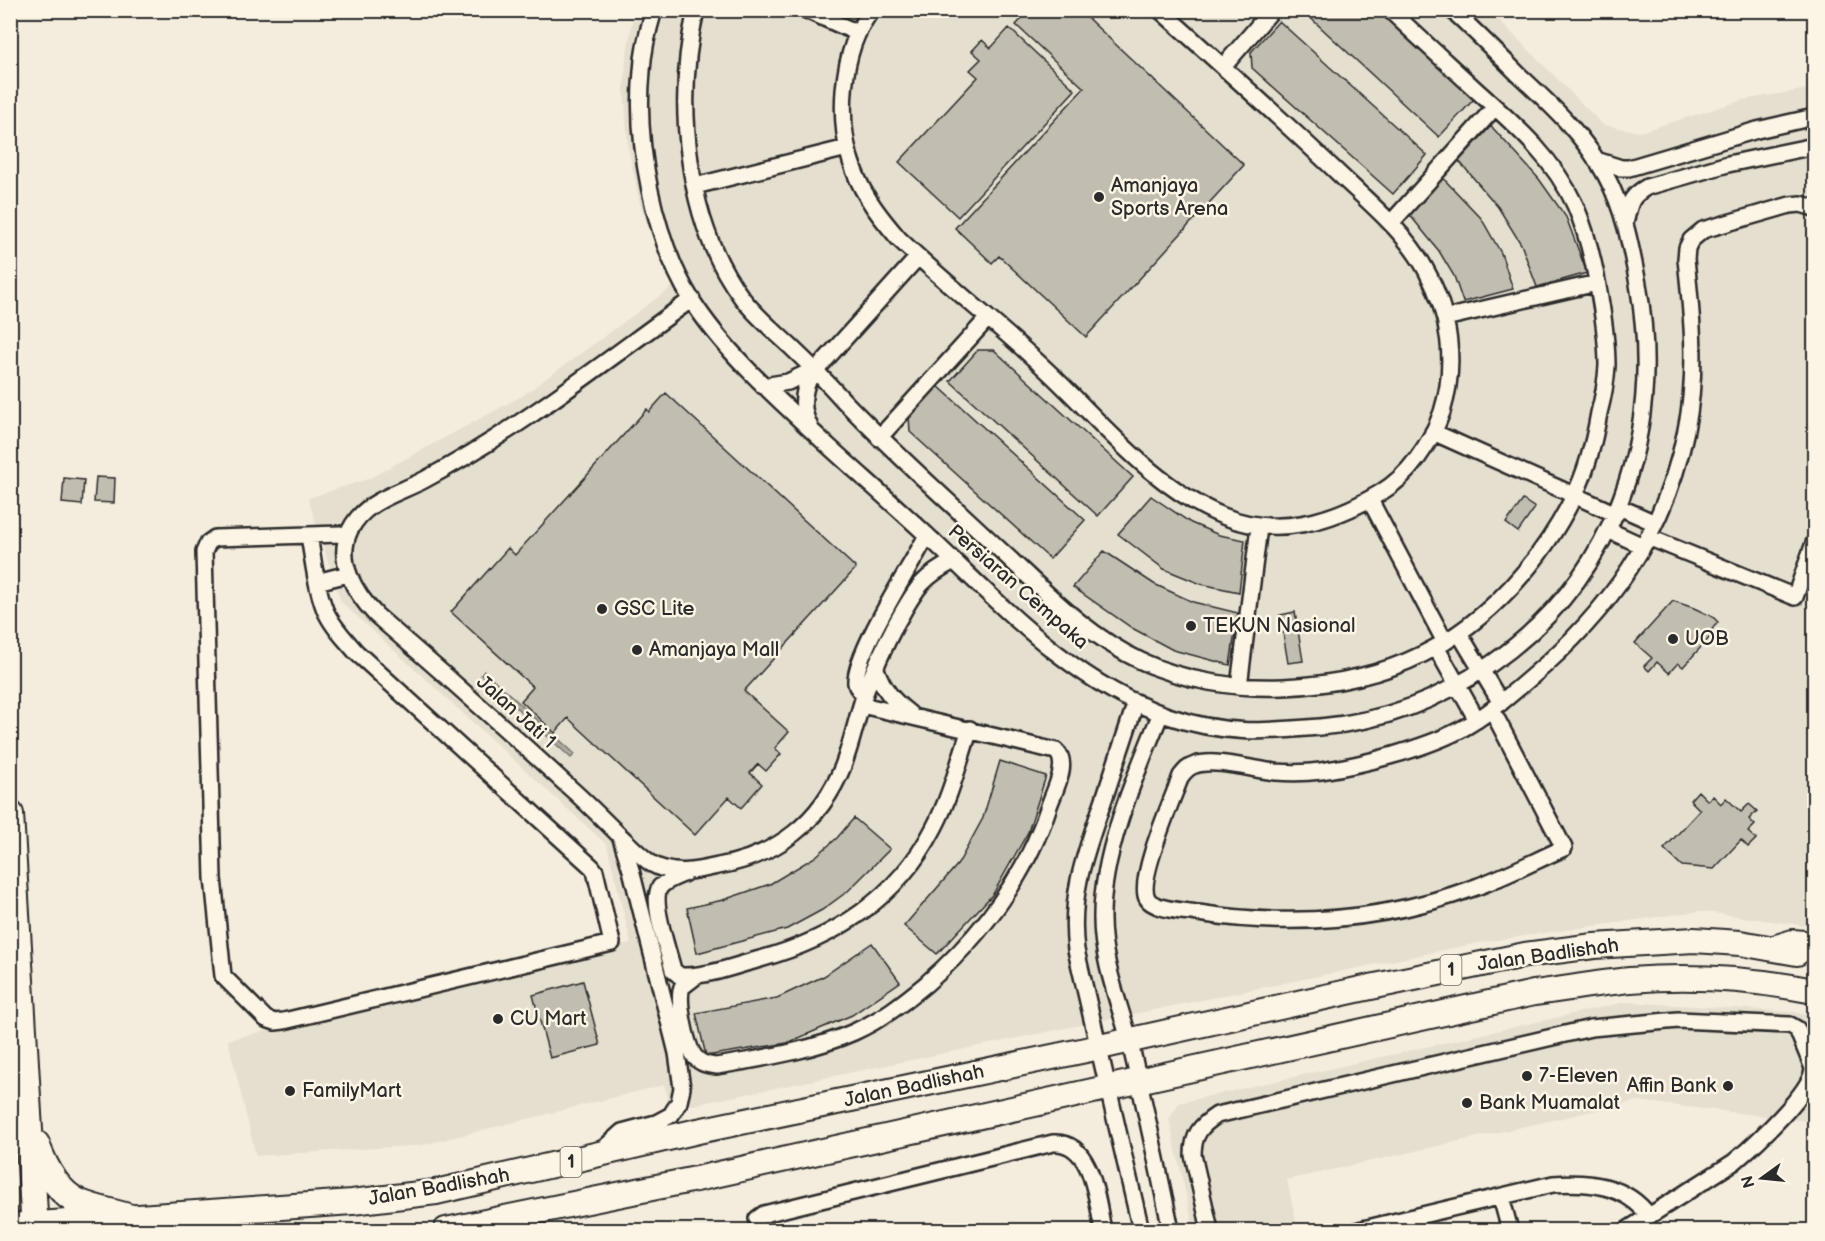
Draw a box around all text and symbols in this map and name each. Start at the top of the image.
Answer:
place label: Amanjaya Sports Arena [1111,174,1228,221]
marker: Amanjaya Sports Arena [1092,190,1106,204]
street label: Persiaran Cempaka [943,520,1093,654]
place label: GSC Lite [614,597,694,621]
marker: GSC Lite [595,602,609,616]
place label: TEKUN Nasional [1203,614,1356,638]
marker: TEKUN Nasional [1184,619,1198,633]
place label: UOB [1685,627,1729,651]
marker: UOB [1666,632,1680,646]
place label: Amanjaya Mall [649,638,779,662]
marker: Amanjaya Mall [630,643,644,657]
street label: Jalan Jati 1 [472,670,560,754]
street label: Jalan Badlishah [1476,933,1620,977]
road number: 1 [1440,955,1462,985]
place label: CU Mart [510,1007,586,1031]
marker: CU Mart [491,1012,505,1026]
street label: Jalan Badlishah [842,1059,986,1113]
place label: 7-Eleven [1539,1064,1618,1088]
marker: 7-Eleven [1520,1069,1534,1083]
place label: Affin Bank [1627,1074,1716,1098]
place label: FamilyMart [302,1079,402,1103]
marker: Affin Bank [1721,1079,1735,1093]
marker: FamilyMart [283,1084,297,1098]
place label: Bank Muamalat [1479,1091,1620,1115]
marker: Bank Muamalat [1460,1096,1474,1110]
road number: 1 [560,1147,582,1177]
north arrow [1732,1148,1792,1208]
street label: Jalan Badlishah [367,1163,511,1211]
text: N [1738,1173,1760,1190]

